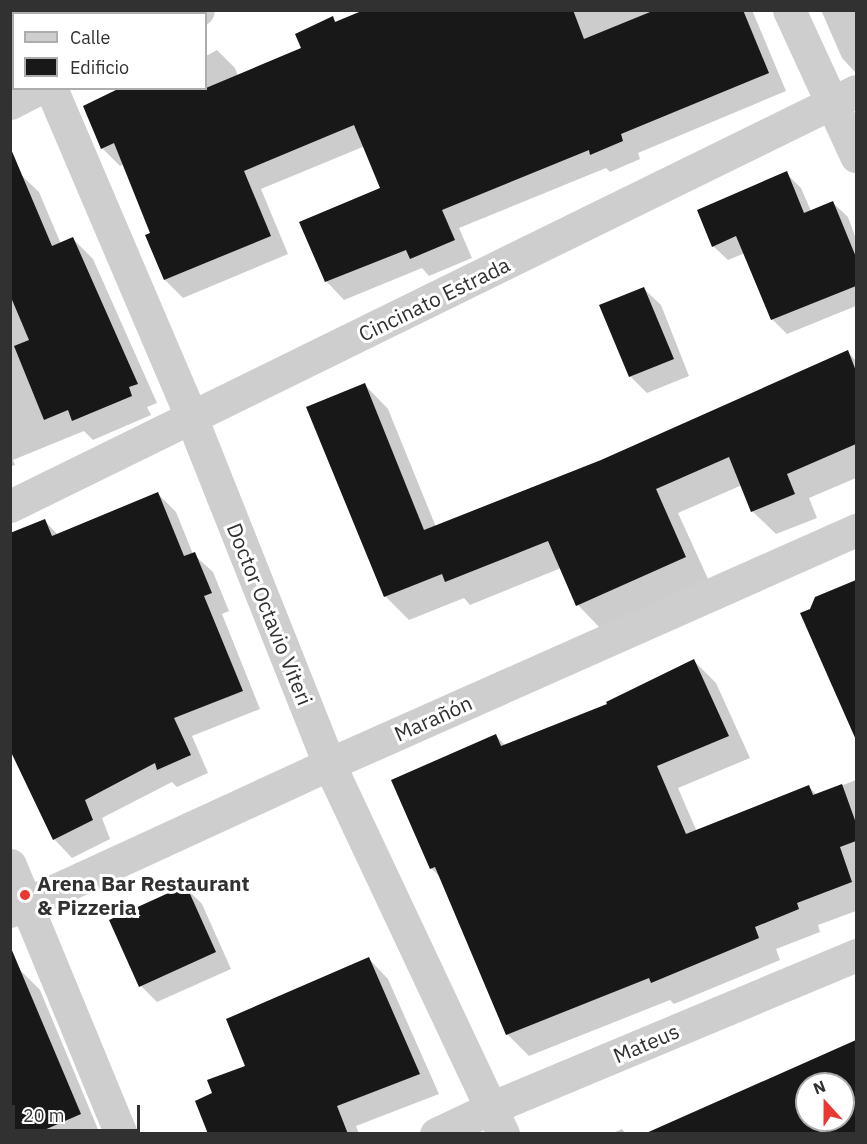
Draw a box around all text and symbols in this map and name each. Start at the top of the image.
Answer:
legend [12,12,207,90]
text: Calle [70,26,110,49]
text: Edificio [70,56,129,79]
street label: Cincinato Estrada [354,251,514,347]
street label: Doctor Octavio Viteri [222,519,318,709]
street label: Marañón [390,690,476,746]
place label: Arena Bar Restaurant & Pizzeria [37,870,250,920]
marker: Arena Bar Restaurant & Pizzeria [18,888,32,902]
street label: Mateus [609,1018,683,1068]
north arrow [795,1072,855,1132]
text: N [810,1076,828,1098]
scale bar [15,1093,142,1131]
text: 20 m [23,1104,65,1127]

